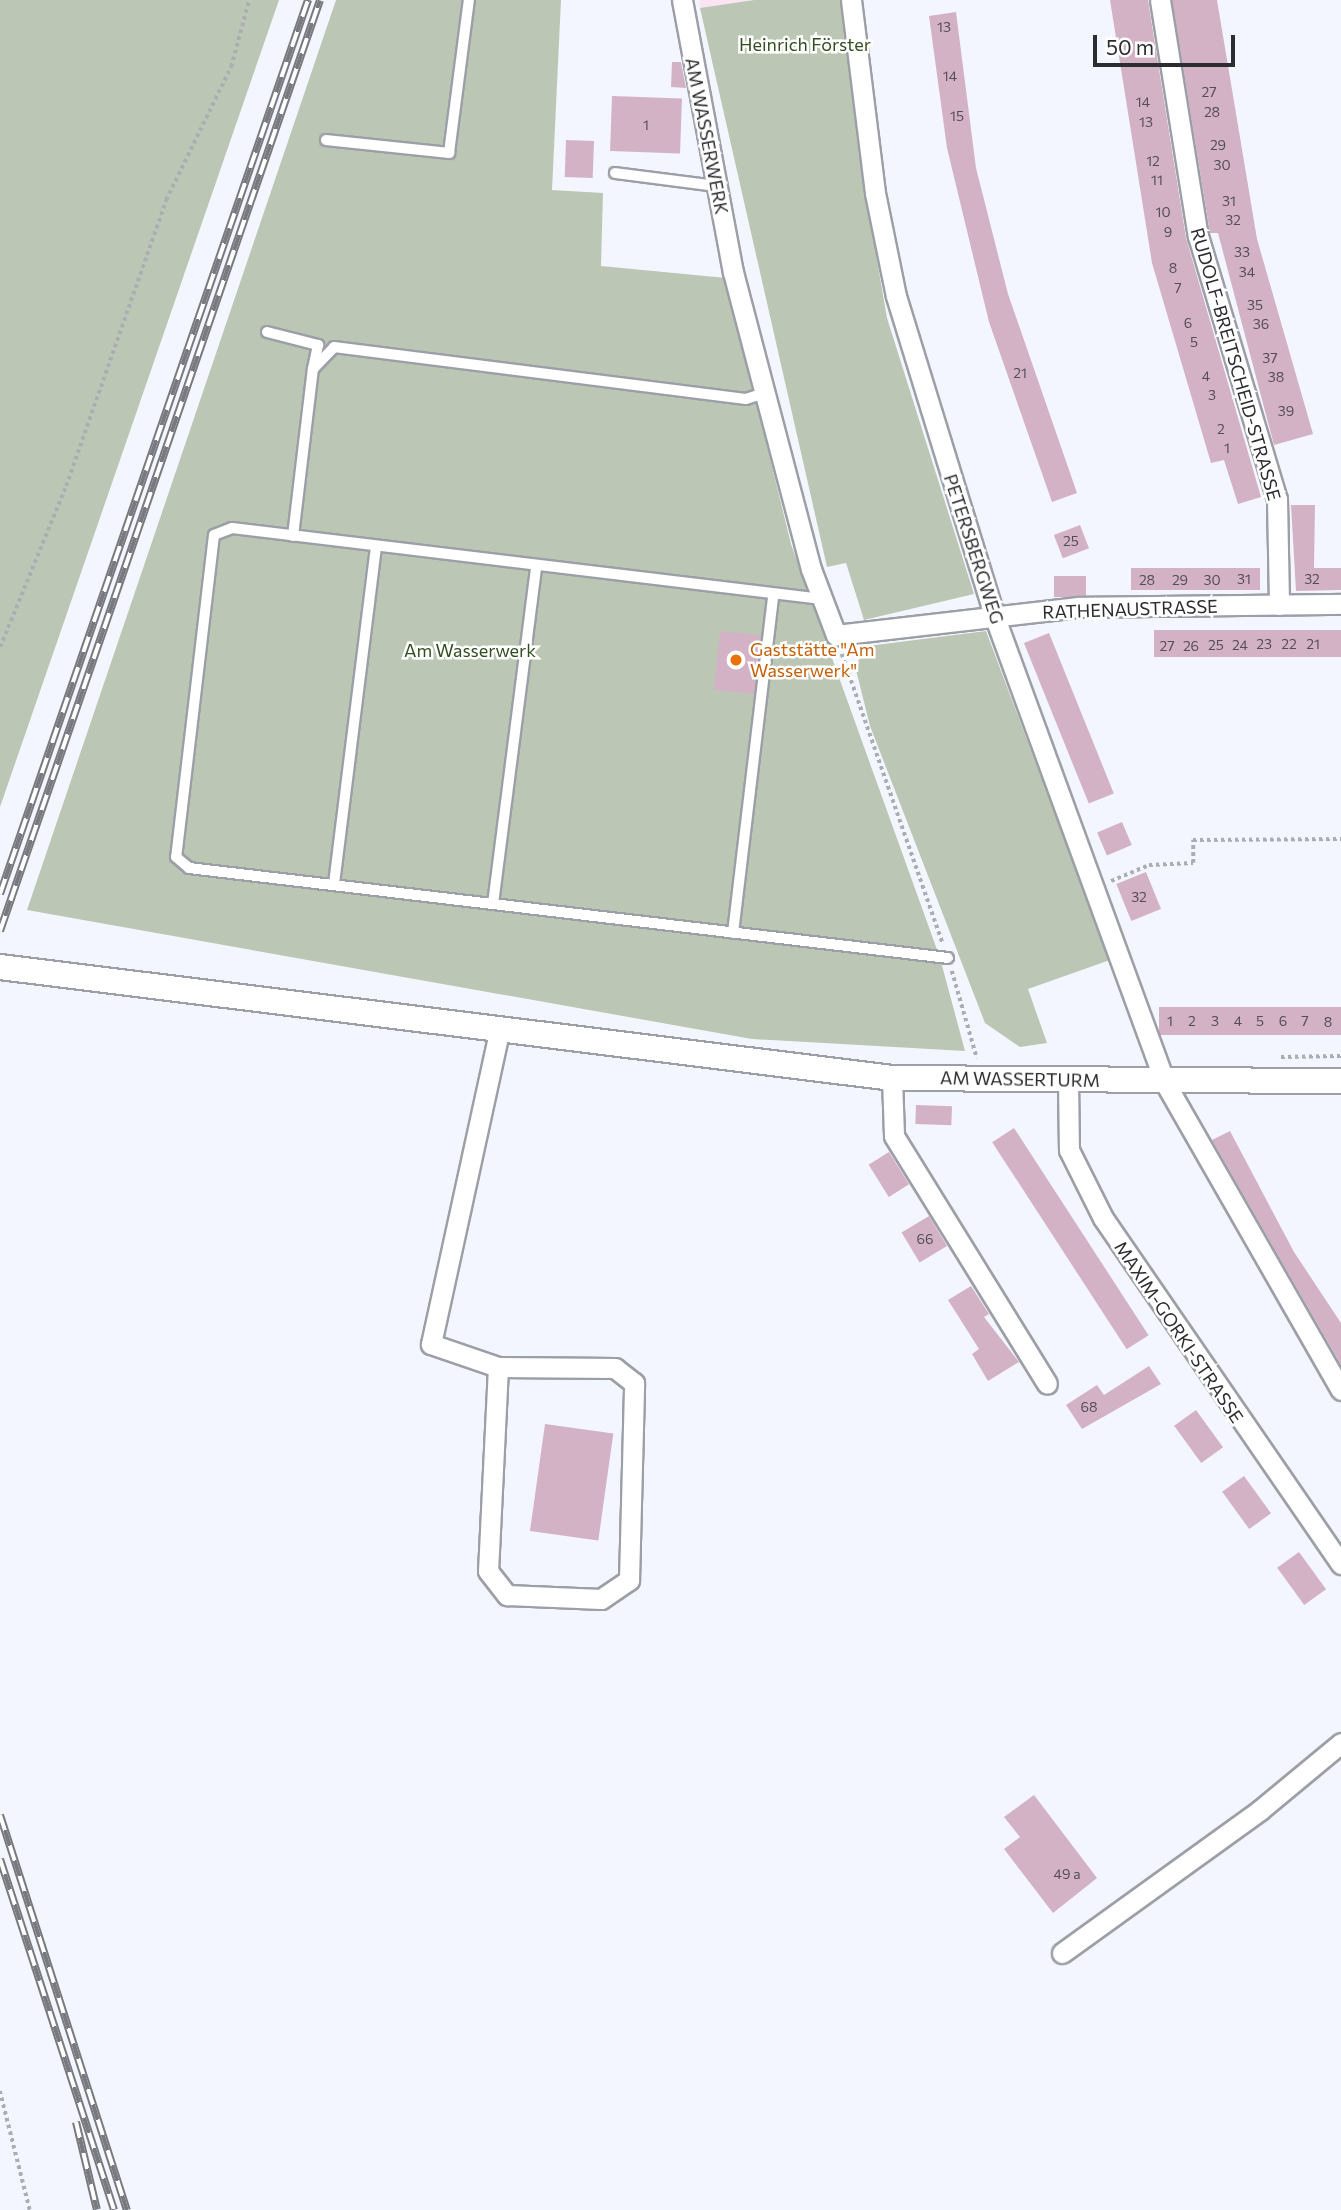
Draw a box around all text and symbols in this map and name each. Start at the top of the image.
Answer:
house number: 13 [937,19,951,35]
scale bar [1096,21,1238,65]
park label: Heinrich Förster [739,33,871,55]
text: 50 m [1106,34,1154,59]
street label: AM WASSERWERK [681,56,733,216]
house number: 14 [943,68,957,84]
house number: 27 [1201,84,1217,100]
house number: 14 [1136,94,1150,110]
house number: 28 [1204,104,1220,120]
house number: 15 [950,108,964,124]
house number: 13 [1139,114,1153,130]
house number: 1 [643,117,649,133]
house number: 29 [1210,137,1226,153]
house number: 12 [1146,153,1160,169]
house number: 30 [1213,157,1231,173]
house number: 11 [1151,172,1163,188]
house number: 31 [1222,193,1236,209]
house number: 10 [1155,204,1171,220]
house number: 32 [1225,212,1241,228]
house number: 9 [1164,224,1172,240]
street label: RUDOLF-BREITSCHEID-STRASSE [1187,225,1285,503]
house number: 33 [1234,244,1250,260]
house number: 8 [1169,260,1177,276]
house number: 34 [1239,264,1255,280]
house number: 7 [1174,280,1182,296]
house number: 35 [1247,297,1263,313]
house number: 6 [1184,315,1192,331]
house number: 36 [1253,316,1269,332]
house number: 5 [1190,334,1198,350]
house number: 37 [1262,350,1278,366]
house number: 21 [1013,365,1027,381]
house number: 4 [1202,368,1210,384]
house number: 38 [1268,369,1284,385]
house number: 3 [1208,387,1216,403]
house number: 39 [1278,403,1294,419]
house number: 2 [1217,421,1225,437]
house number: 1 [1224,440,1230,456]
street label: PETERSBERGWEG [940,471,1008,627]
house number: 25 [1063,533,1079,549]
house number: 31 [1237,571,1251,587]
house number: 32 [1304,571,1320,587]
house number: 28 [1139,572,1155,588]
house number: 29 [1172,572,1188,588]
house number: 30 [1203,572,1221,588]
street label: RATHENAUSTRASSE [1042,595,1218,623]
house number: 23 [1256,636,1272,652]
house number: 22 [1281,636,1297,652]
house number: 21 [1306,636,1320,652]
house number: 25 [1208,637,1224,653]
house number: 24 [1232,637,1248,653]
house number: 27 [1159,638,1175,654]
house number: 26 [1183,638,1199,654]
park label: Am Wasserwerk [404,639,536,661]
place label: Gaststätte "Am Wasserwerk" [750,639,874,682]
marker: Gaststätte "Am Wasserwerk" [728,652,744,668]
house number: 32 [1131,889,1147,905]
house number: 1 [1167,1013,1173,1029]
house number: 2 [1188,1013,1196,1029]
house number: 3 [1211,1013,1219,1029]
house number: 4 [1234,1013,1242,1029]
house number: 5 [1256,1013,1264,1029]
house number: 6 [1279,1013,1287,1029]
house number: 7 [1301,1013,1309,1029]
house number: 8 [1324,1014,1332,1030]
street label: AM WASSERTURM [940,1067,1100,1091]
house number: 66 [917,1231,933,1247]
street label: MAXIM-GORKI-STRASSE [1110,1237,1248,1427]
house number: 68 [1081,1399,1097,1415]
house number: 49 a [1054,1866,1080,1882]

